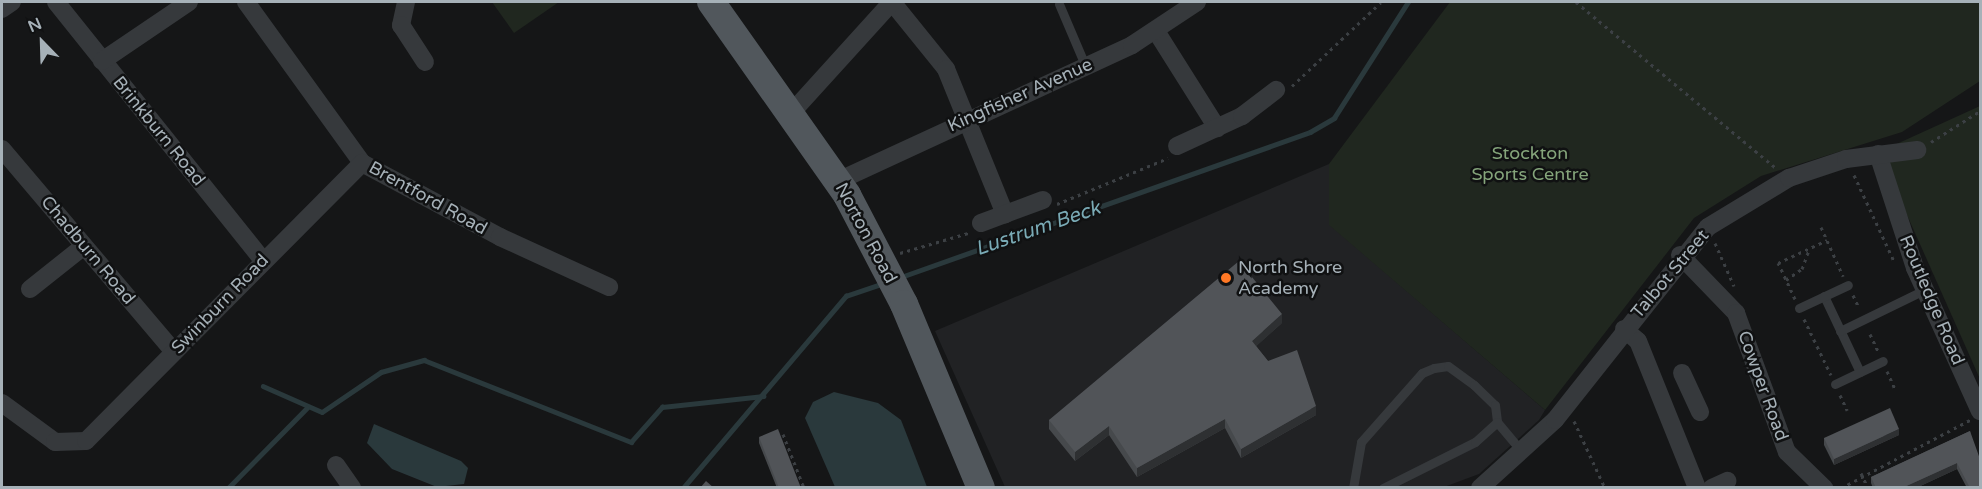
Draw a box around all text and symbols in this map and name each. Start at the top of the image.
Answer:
north arrow [12,12,72,72]
text: N [25,14,45,37]
street label: Kingfisher Avenue [944,53,1096,137]
street label: Brinkburn Road [108,72,210,190]
park label: Stockton Sports Centre [1471,143,1589,186]
street label: Brentford Road [365,157,491,239]
street label: Norton Road [831,179,901,287]
street label: Chadburn Road [36,191,140,309]
water label: Lustrum Beck [972,196,1104,262]
street label: Talbot Street [1627,225,1713,323]
street label: Routledge Road [1895,232,1969,368]
street label: Swinburn Road [167,250,273,358]
place label: North Shore Academy [1238,257,1342,300]
marker: North Shore Academy [1219,271,1233,285]
street label: Cowper Road [1733,328,1793,444]

